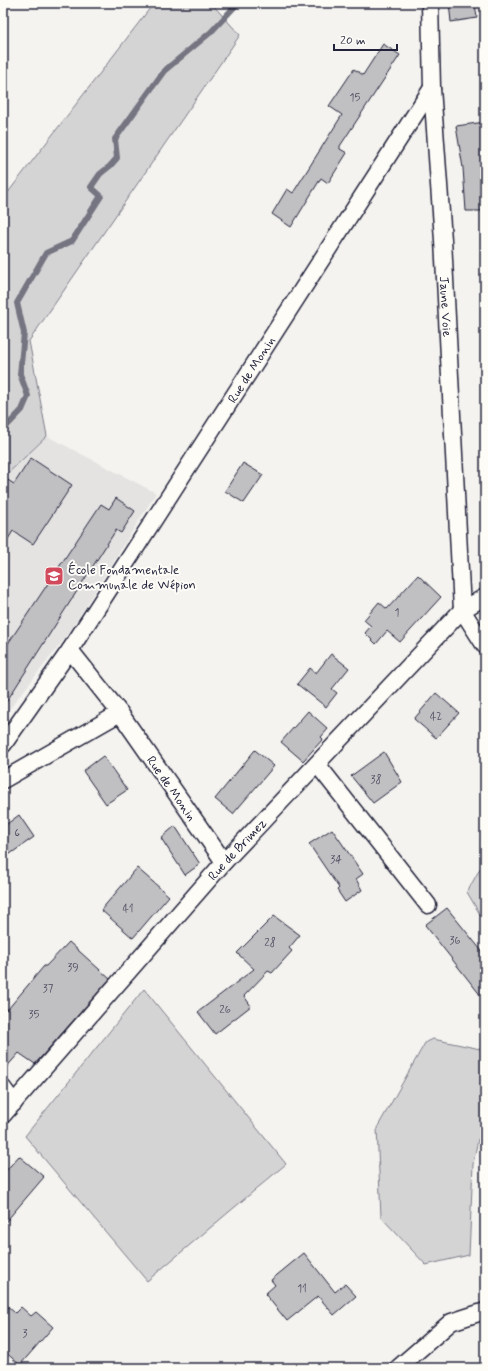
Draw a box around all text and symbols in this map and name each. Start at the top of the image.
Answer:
scale bar [334,26,397,52]
text: 20 m [340,33,366,49]
house number: 15 [350,91,361,105]
street label: Jaune Voie [435,276,455,337]
street label: Rue de Monin [224,334,280,407]
place label: École Fondamentale Communale de Wépion [68,561,196,594]
school or university icon: École Fondamentale Communale de Wépion [43,565,65,587]
house number: 1 [395,606,400,620]
house number: 42 [430,710,442,724]
street label: Rue de Monin [142,753,199,825]
house number: 38 [371,773,382,787]
street label: Rue de Brimez [205,815,271,885]
house number: 6 [14,826,20,840]
house number: 34 [330,853,342,867]
house number: 41 [122,902,134,916]
house number: 36 [449,934,461,948]
house number: 28 [264,936,276,950]
house number: 39 [67,961,79,975]
house number: 37 [43,982,54,996]
house number: 26 [219,1003,231,1017]
house number: 35 [29,1008,40,1022]
house number: 11 [297,1282,307,1296]
house number: 3 [23,1327,28,1341]

